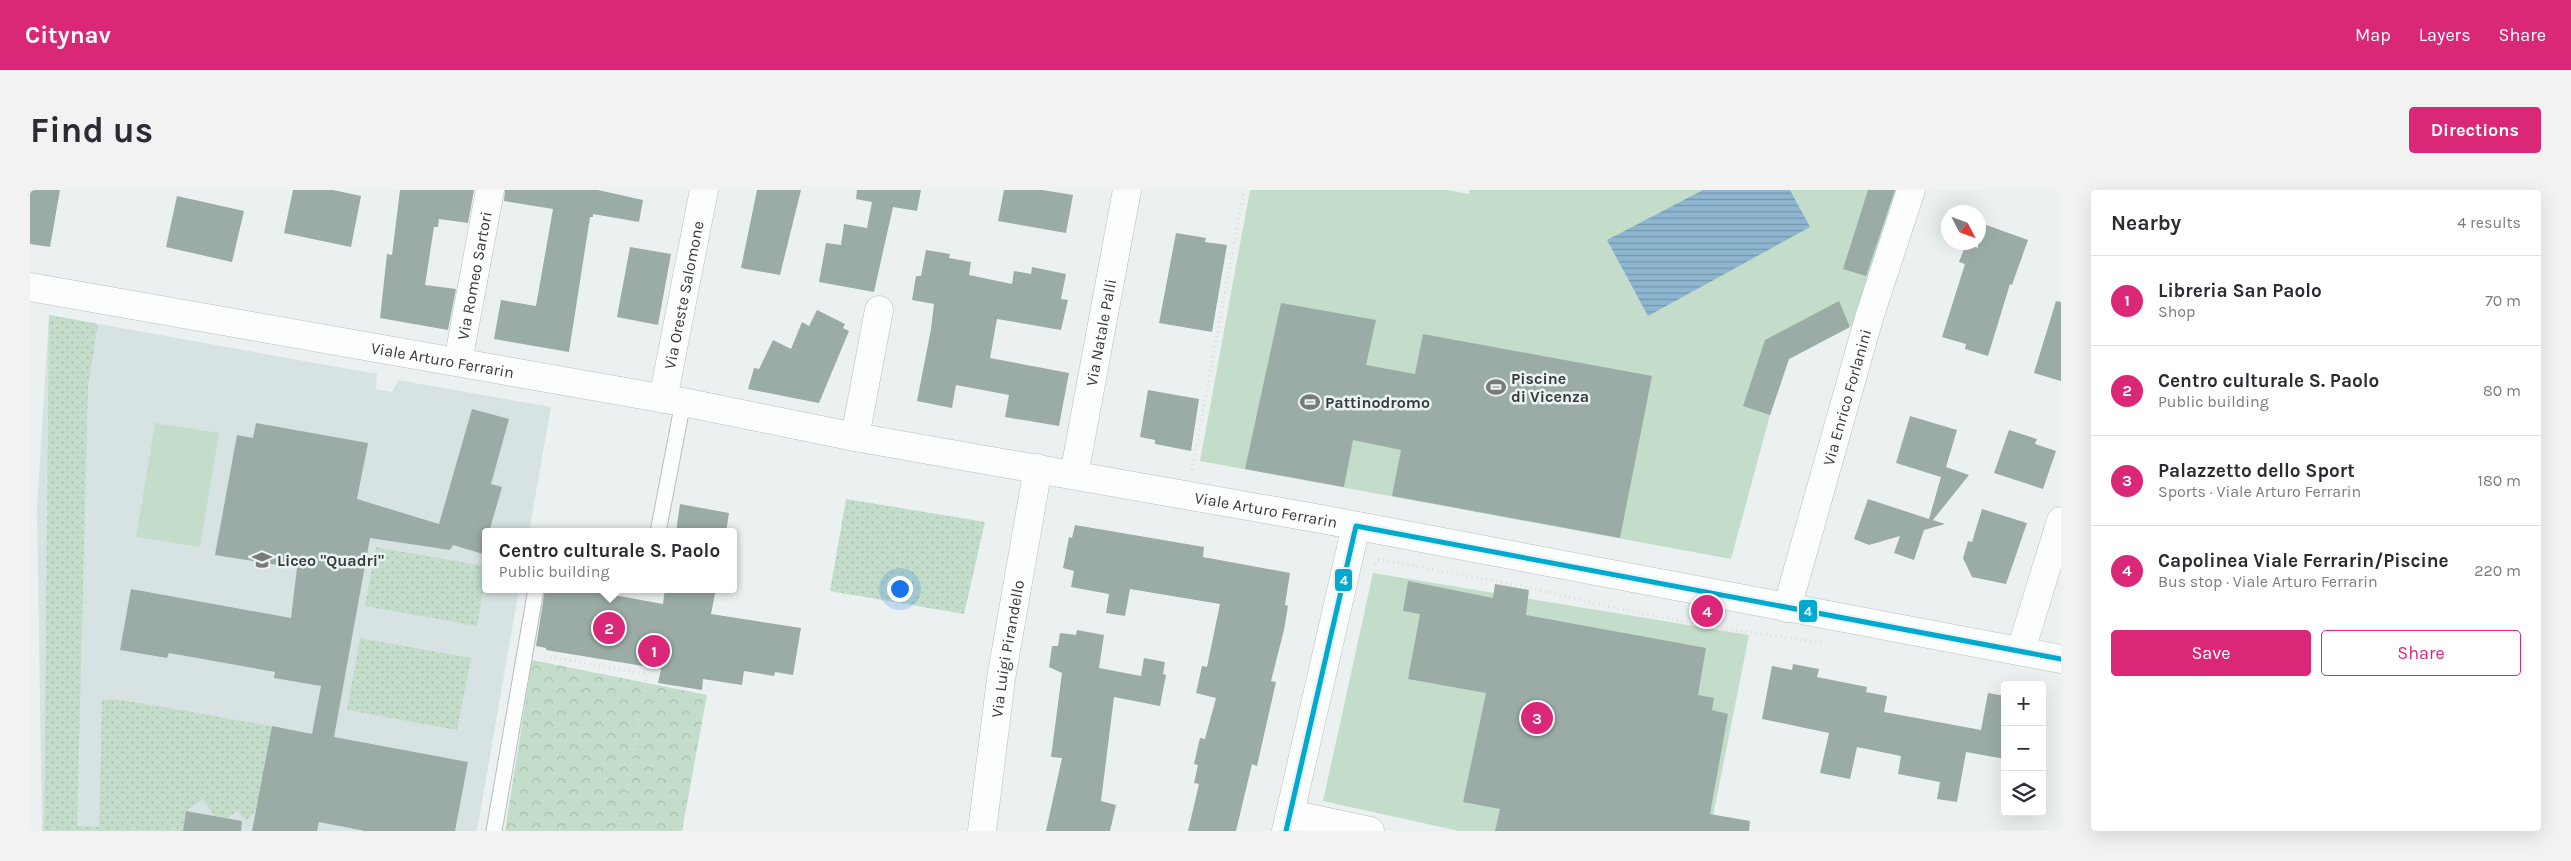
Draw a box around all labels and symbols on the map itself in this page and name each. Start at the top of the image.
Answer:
north arrow [1941,205,1986,250]
street label: Via Romeo Sartori [453,210,495,341]
street label: Via Oreste Salomone [660,219,707,371]
street label: Via Natale Palli [1081,277,1120,388]
street label: Via Enrico Forlanini [1818,327,1875,468]
street label: Viale Arturo Ferrarin [370,338,516,382]
place label: Piscine di Vicenza [1511,369,1589,406]
sports icon: Piscine di Vicenza [1485,376,1507,398]
sports icon: Pattinodromo [1299,391,1321,413]
place label: Pattinodromo [1325,393,1430,412]
street label: Viale Arturo Ferrarin [1193,487,1339,531]
school or university icon: Liceo "Quadri" [251,549,273,571]
place label: Liceo "Quadri" [277,551,384,570]
line badge: 4 [1334,568,1353,592]
text: 4 [1340,572,1349,589]
your location [887,576,913,602]
street label: Via Luigi Pirandello [987,578,1028,719]
pin: 4 [1691,592,1723,630]
line badge: 4 [1798,599,1818,623]
text: 4 [1804,603,1813,620]
pin: 2 [593,609,625,647]
pin: 1 [638,632,670,670]
pin: 3 [1521,699,1553,737]

